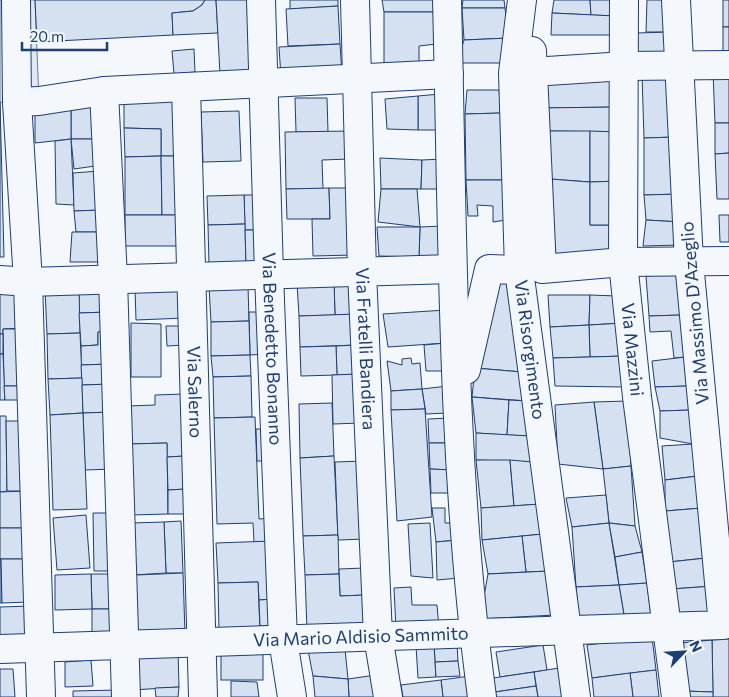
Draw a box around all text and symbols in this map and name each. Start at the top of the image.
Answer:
scale bar [22,20,108,52]
text: 20 m [30,27,64,45]
street label: Via Massimo D'Azeglio [675,221,713,406]
street label: Via Benedetto Bonanno [258,252,288,446]
street label: Via Fratelli Bandiera [352,267,381,431]
street label: Via Risorgimento [510,278,551,421]
street label: Via Mazzini [617,302,649,397]
street label: Via Salerno [183,345,208,438]
street label: Via Mario Aldisio Sammito [253,621,469,651]
north arrow [659,627,709,677]
text: N [686,638,706,655]

